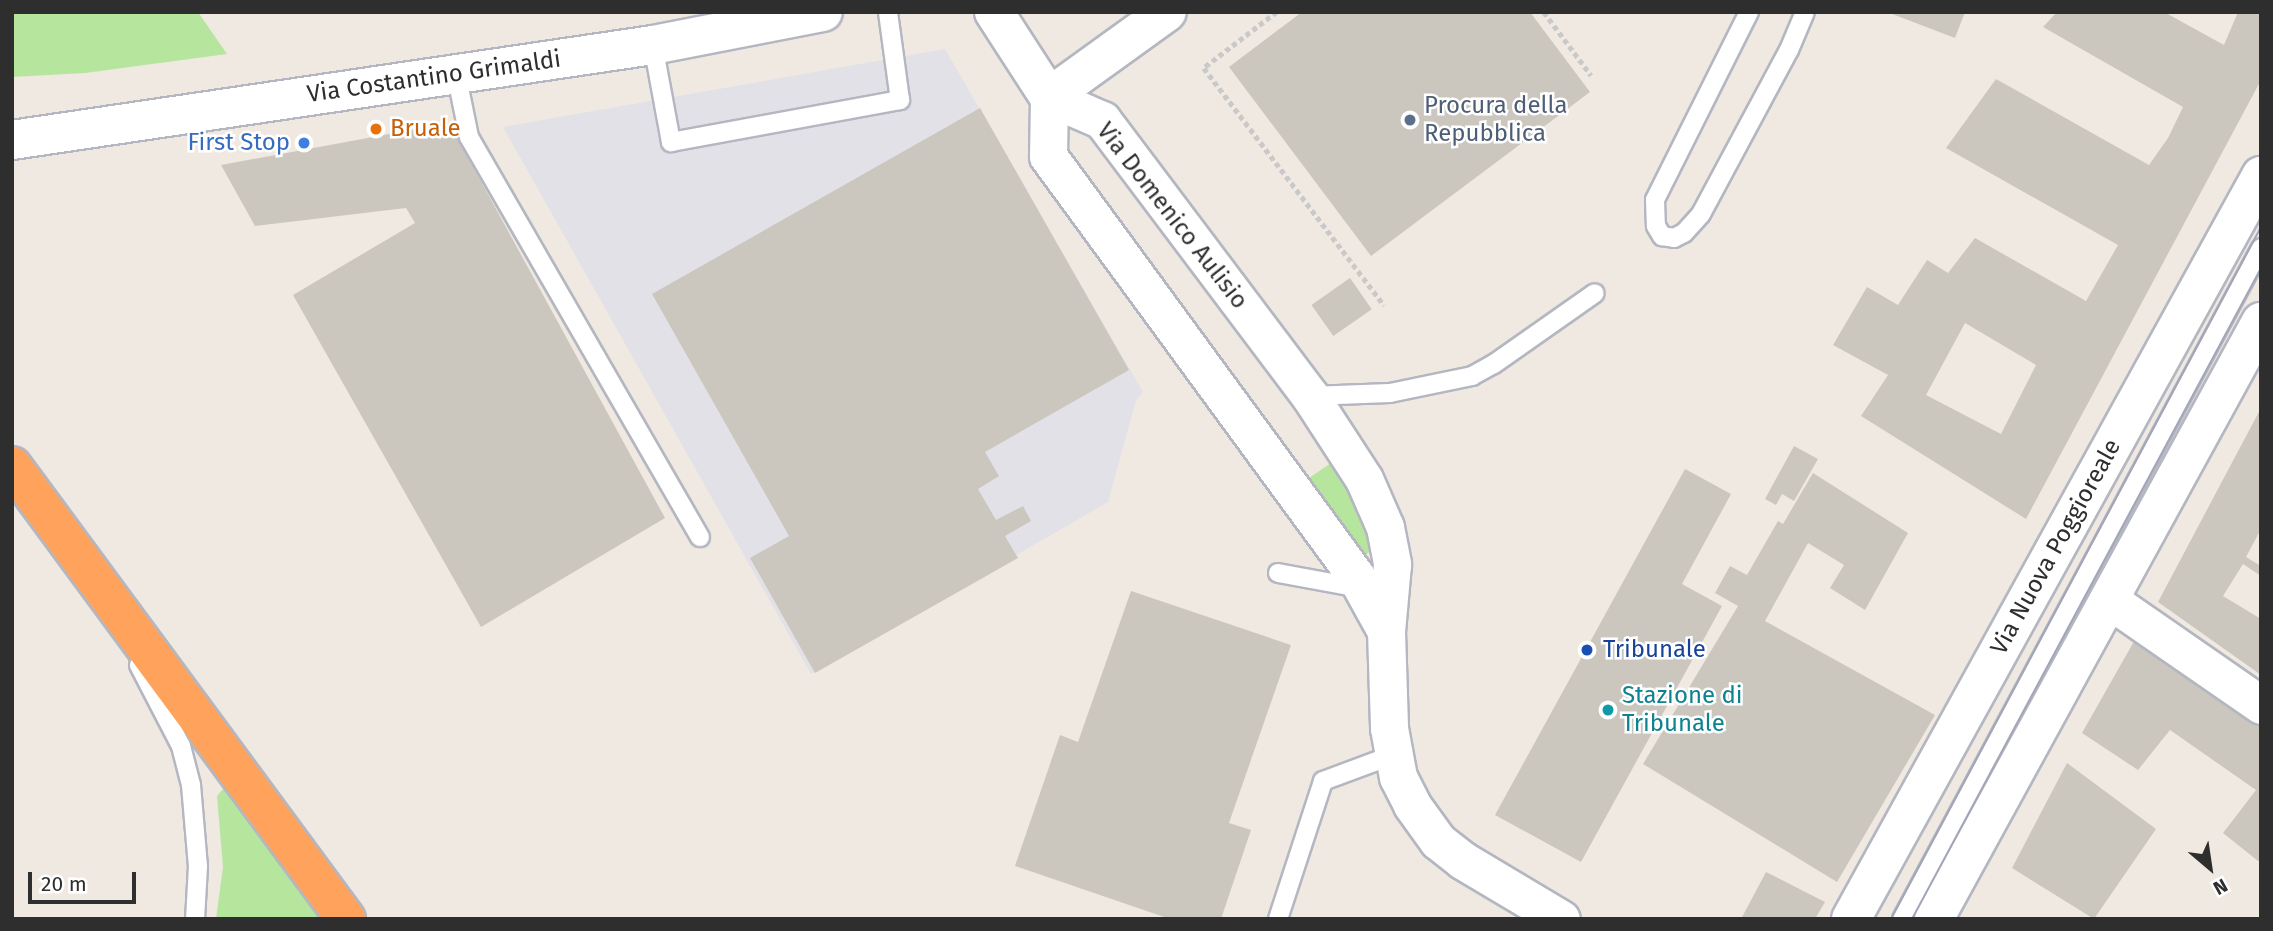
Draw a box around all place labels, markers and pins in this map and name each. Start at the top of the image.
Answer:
place label: Procura della Repubblica [1424,92,1567,148]
marker: Procura della Repubblica [1402,112,1418,128]
place label: Bruale [390,115,461,143]
marker: Bruale [368,121,384,137]
place label: First Stop [187,129,290,157]
marker: First Stop [296,135,312,151]
place label: Tribunale [1603,636,1706,664]
marker: Tribunale [1577,640,1597,660]
place label: Stazione di Tribunale [1622,682,1743,738]
marker: Stazione di Tribunale [1600,702,1616,718]

